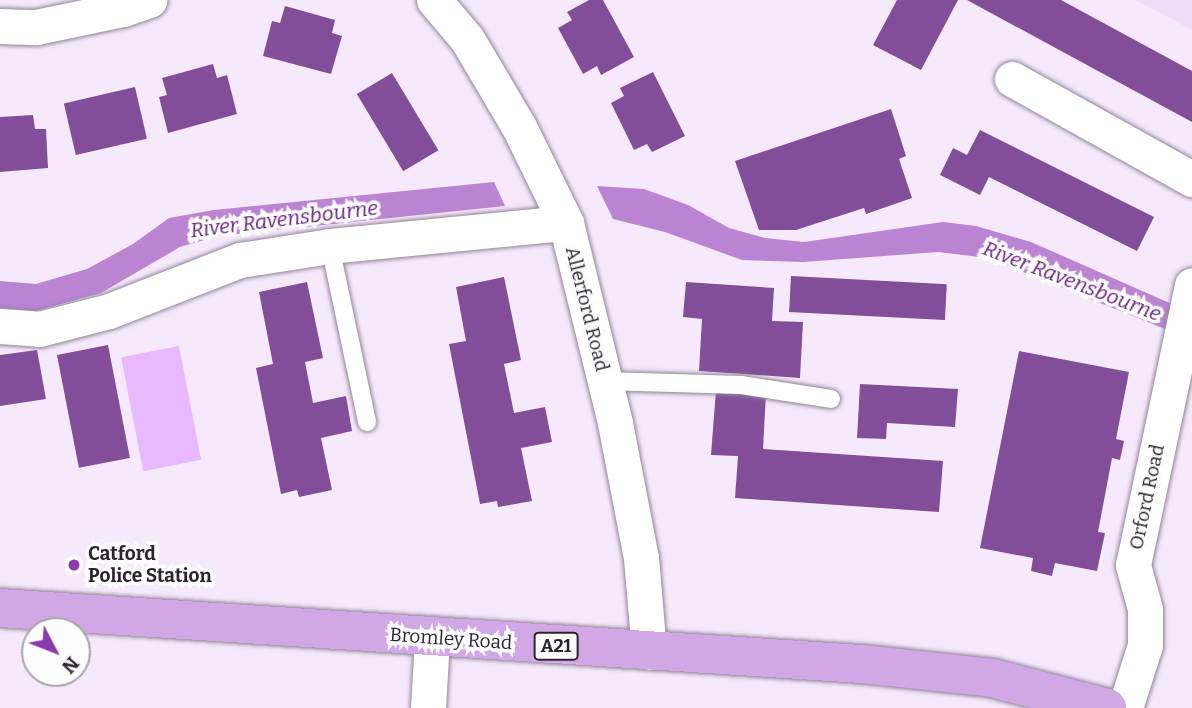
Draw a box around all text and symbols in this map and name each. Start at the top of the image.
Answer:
water label: River Ravensbourne [189,195,379,243]
water label: River Ravensbourne [979,235,1165,327]
street label: Allerford Road [560,244,614,374]
street label: Orford Road [1125,442,1169,552]
place label: Catford Police Station [88,543,212,587]
marker: Catford Police Station [66,557,82,573]
north arrow [21,617,91,687]
street label: Bromley Road [389,623,513,655]
road number: A21 [533,632,579,660]
text: N [57,652,84,678]

